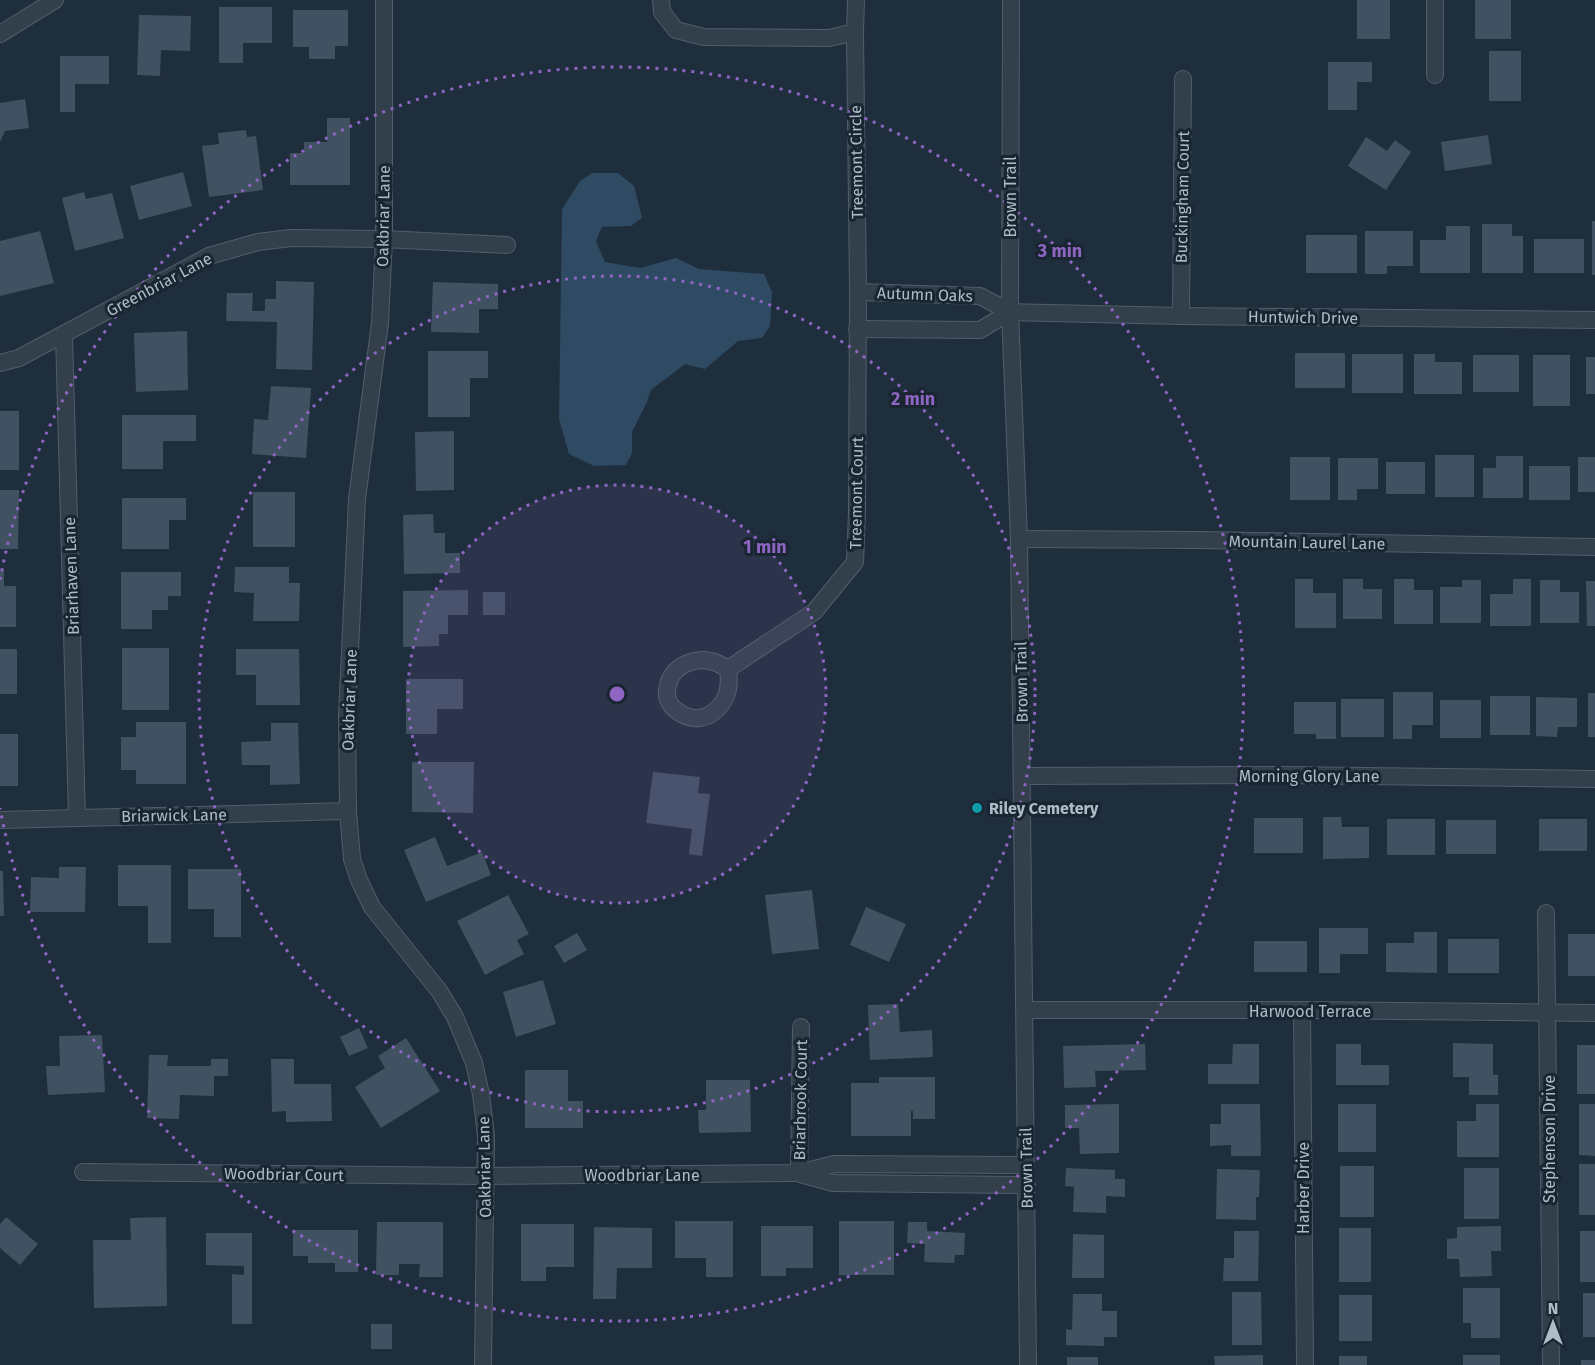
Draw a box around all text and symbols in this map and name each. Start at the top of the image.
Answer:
street label: Treemont Circle [846,105,867,219]
street label: Buckingham Court [1172,130,1193,263]
street label: Brown Trail [1001,156,1020,238]
street label: Oakbriar Lane [373,165,394,267]
text: 3 min [1037,240,1082,262]
street label: Greenbriar Lane [103,249,215,320]
street label: Autumn Oaks [877,283,973,306]
street label: Huntwich Drive [1248,307,1358,328]
text: 2 min [891,388,935,410]
street label: Treemont Court [846,436,867,549]
street label: Briarhaven Lane [60,517,83,635]
street label: Mountain Laurel Lane [1228,532,1386,553]
text: 1 min [743,536,787,558]
street label: Brown Trail [1011,641,1032,723]
street label: Oakbriar Lane [338,649,361,751]
centre of rings [607,684,627,704]
street label: Morning Glory Lane [1239,767,1379,786]
place label: Riley Cemetery [989,799,1099,818]
marker: Riley Cemetery [970,801,984,815]
street label: Briarwick Lane [121,805,227,826]
street label: Harwood Terrace [1249,1002,1371,1021]
street label: Briarbrook Court [790,1039,811,1161]
street label: Stephenson Drive [1540,1075,1559,1203]
street label: Oakbriar Lane [474,1116,495,1218]
street label: Brown Trail [1016,1127,1037,1209]
street label: Harber Drive [1294,1142,1313,1234]
street label: Woodbriar Court [224,1164,344,1185]
street label: Woodbriar Lane [584,1166,700,1185]
north arrow [1523,1293,1583,1353]
text: N [1548,1299,1558,1318]

